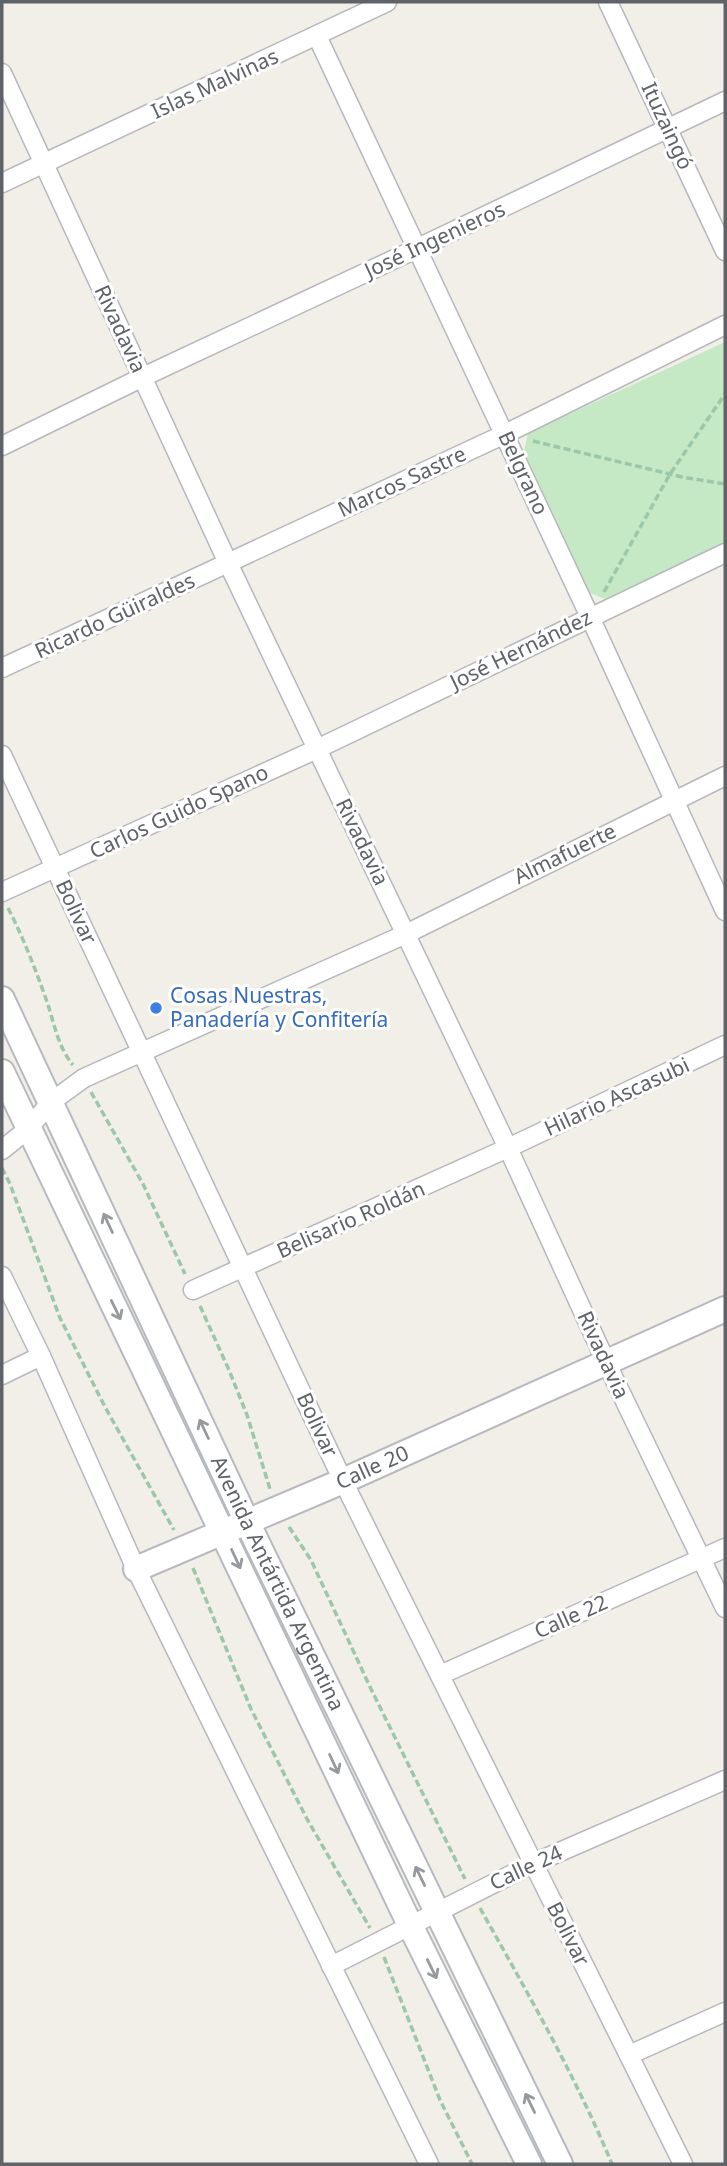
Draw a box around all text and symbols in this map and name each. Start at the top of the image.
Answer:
street label: Islas Malvinas [147,41,283,125]
street label: Ituzaingó [635,77,700,174]
street label: José Ingenieros [358,194,509,285]
street label: Rivadavia [88,280,153,377]
street label: Belgrano [492,426,556,519]
street label: Marcos Sastre [333,439,470,523]
street label: Ricardo Güiraldes [30,566,199,664]
street label: José Hernández [443,603,596,696]
street label: Carlos Guido Spano [85,757,272,865]
street label: Rivadavia [330,793,396,890]
street label: Almafuerte [509,816,620,890]
street label: Bolivar [50,875,104,949]
place label: Cosas Nuestras, Panadería y Confitería [170,981,388,1033]
marker: Cosas Nuestras, Panadería y Confitería [148,1000,164,1016]
street label: Hilario Ascasubi [539,1050,694,1142]
street label: Belisario Roldán [272,1174,429,1264]
one-way arrow [100,1212,113,1233]
one-way arrow [109,1299,123,1320]
street label: Rivadavia [571,1306,636,1403]
street label: Bolivar [291,1388,345,1462]
one-way arrow [197,1419,210,1440]
street label: Calle 20 [331,1438,413,1496]
street label: Avenida Antártida Argentina [205,1451,352,1715]
one-way arrow [230,1548,243,1569]
street label: Calle 22 [530,1588,612,1645]
one-way arrow [328,1753,341,1774]
street label: Calle 24 [485,1838,566,1896]
one-way arrow [413,1866,427,1887]
street label: Bolivar [541,1897,597,1971]
one-way arrow [426,1958,440,1979]
one-way arrow [523,2093,537,2114]

